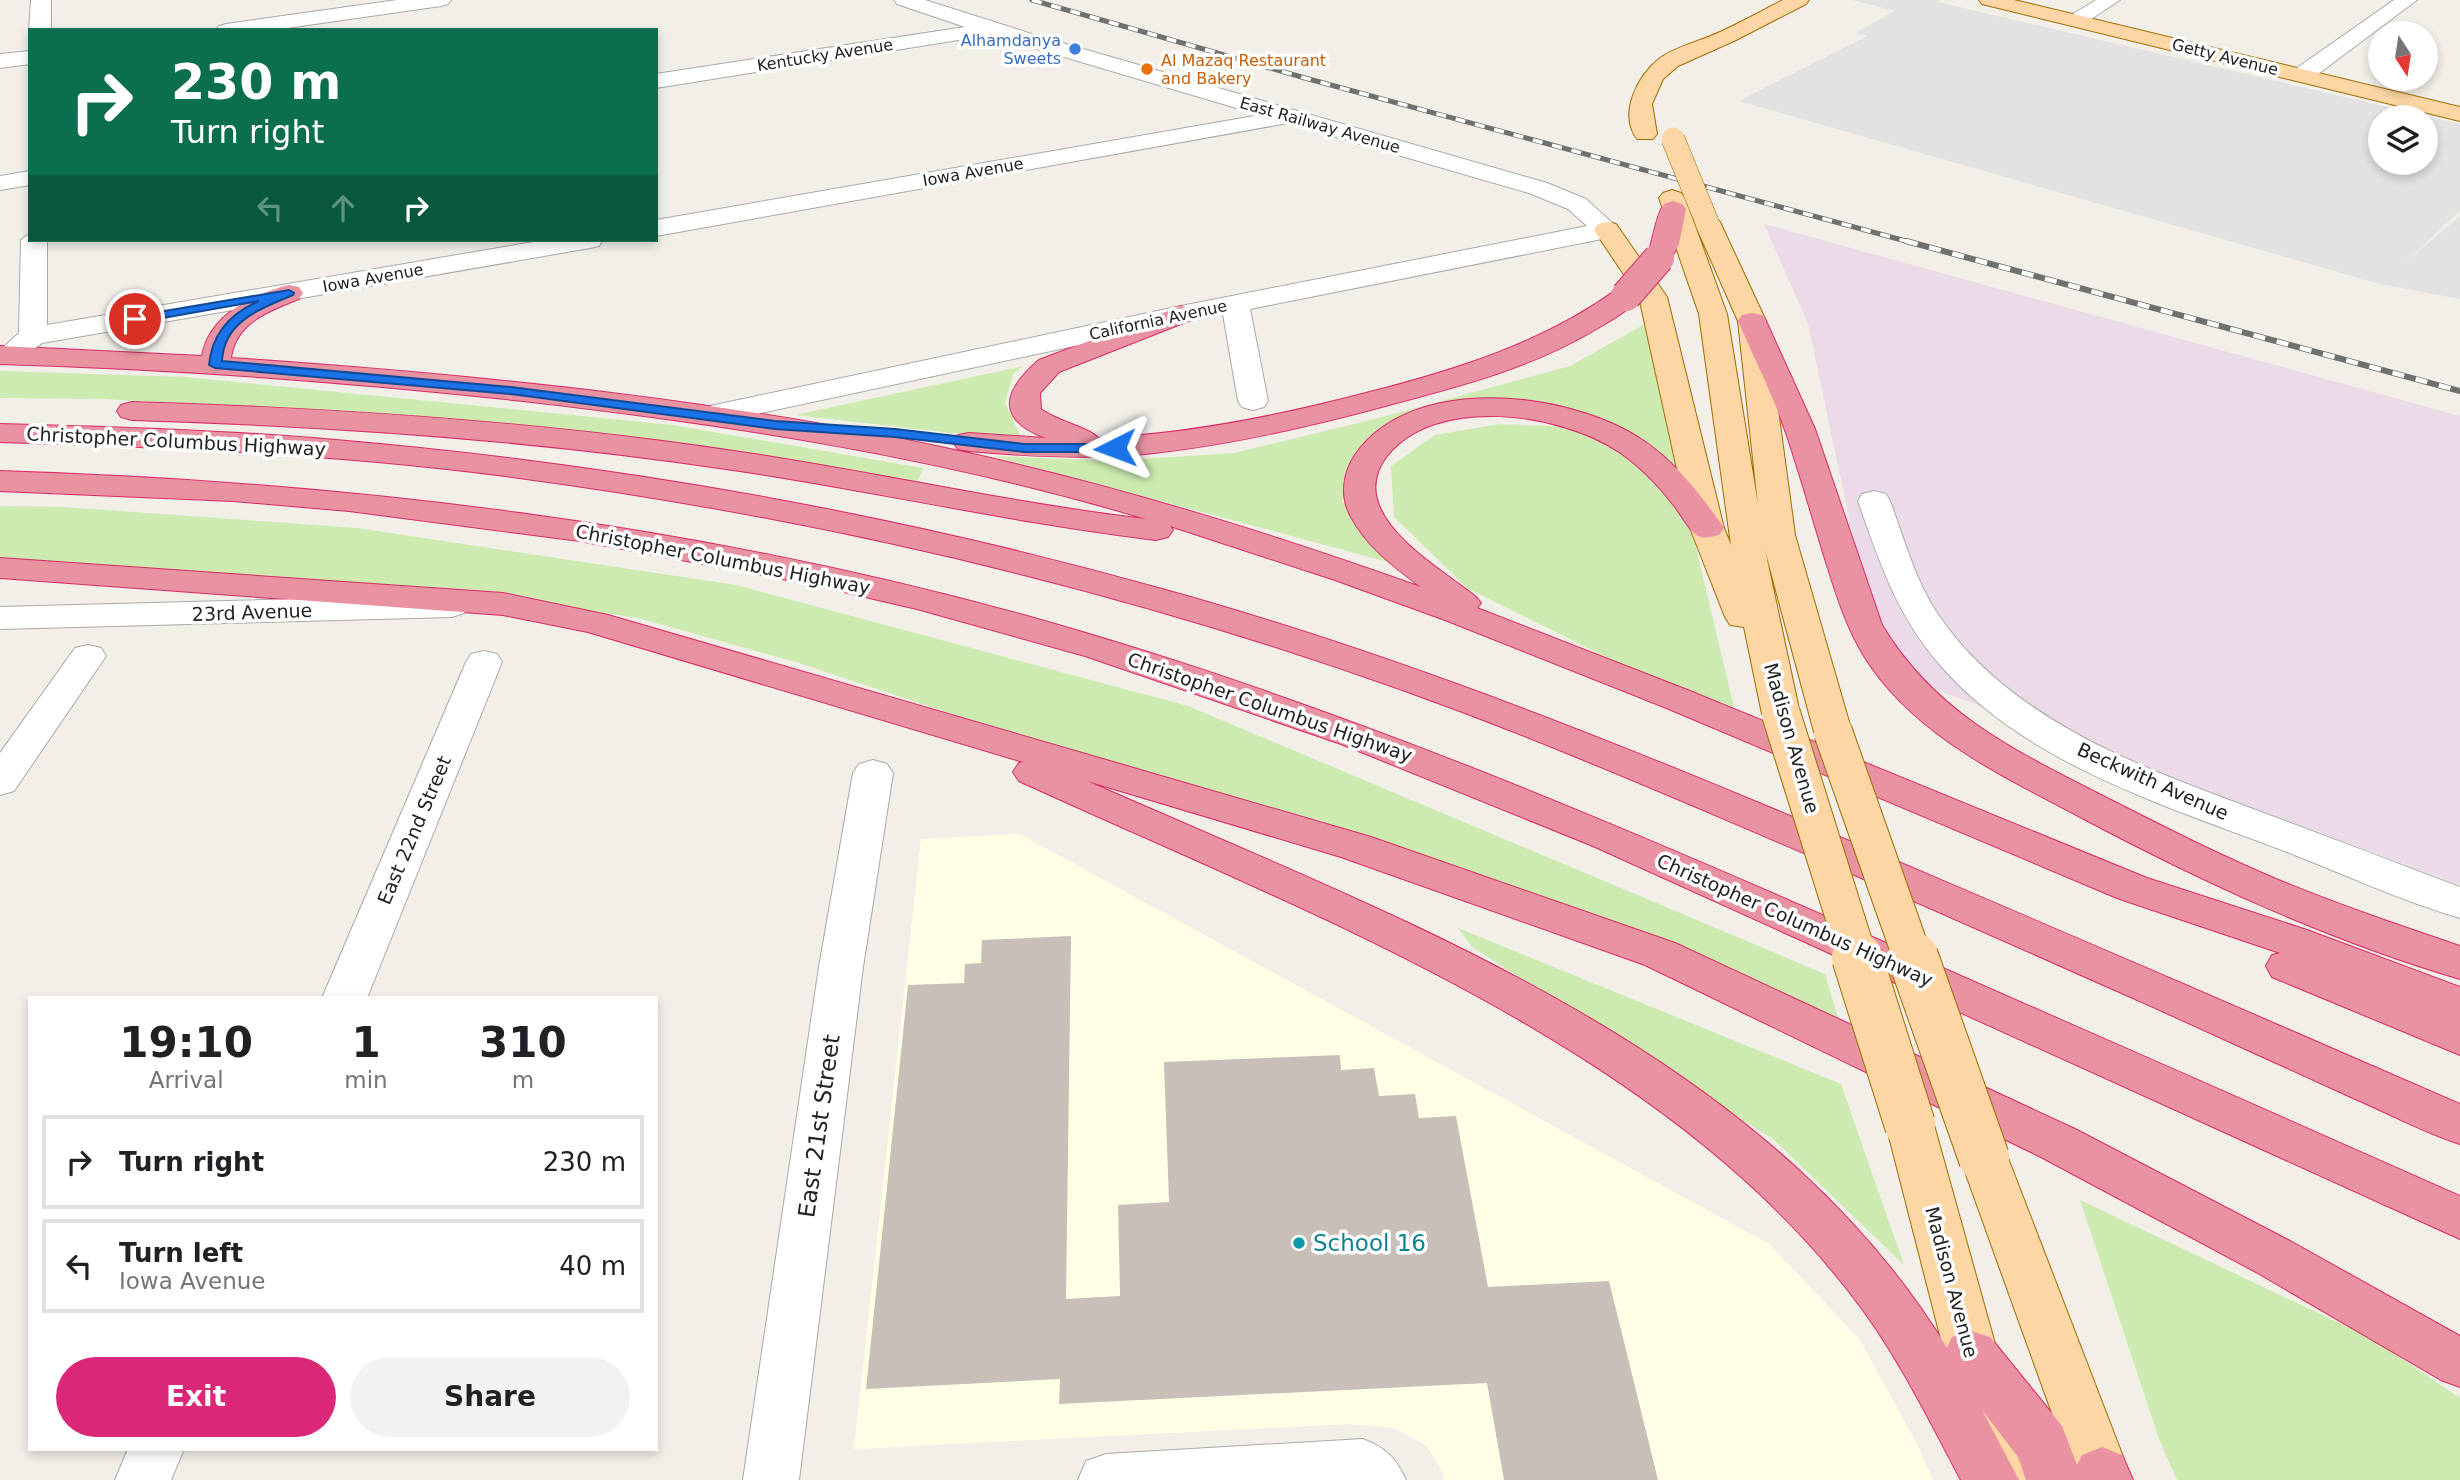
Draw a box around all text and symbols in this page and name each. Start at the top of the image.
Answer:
north arrow [2368,21,2438,91]
map controls [2368,21,2438,175]
place label: Alhamdanya Sweets [961,31,1061,68]
street label: Kentucky Avenue [756,35,894,75]
street label: Getty Avenue [2170,35,2280,79]
marker: Alhamdanya Sweets [1067,41,1083,57]
place label: Al Mazaq Restaurant and Bakery [1161,51,1326,88]
text: 230 m [171,54,341,111]
icon: right [56,56,147,147]
marker: Al Mazaq Restaurant and Bakery [1139,61,1155,77]
street label: East Railway Avenue [1238,93,1402,157]
button: layers [2368,105,2438,175]
text: Turn right [171,113,324,151]
street label: Iowa Avenue [921,154,1025,190]
icon: left [251,189,289,227]
icon: ahead [324,189,362,227]
icon: right [397,189,435,227]
street label: Iowa Avenue [321,260,425,296]
pin [105,289,165,349]
street label: California Avenue [1087,296,1229,344]
icon: arrive [116,300,154,338]
position arrow [1078,411,1152,485]
street label: Christopher Columbus Highway [26,422,326,460]
street label: Christopher Columbus Highway [574,520,872,598]
street label: 23rd Avenue [191,599,313,625]
street label: Christopher Columbus Highway [1125,648,1415,766]
street label: Madison Avenue [1760,660,1824,816]
street label: Beckwith Avenue [2074,738,2232,824]
street label: East 22nd Street [373,752,455,908]
street label: Christopher Columbus Highway [1654,849,1936,991]
text: 19:10 [119,1018,253,1067]
text: 1 [351,1018,381,1067]
text: 310 [479,1018,567,1067]
street label: East 21st Street [793,1033,845,1219]
text: Arrival [149,1067,224,1093]
text: min [344,1067,388,1093]
text: m [512,1067,534,1093]
icon: right [60,1143,98,1181]
text: Turn right [119,1147,264,1177]
text: 230 m [543,1147,626,1177]
street label: Madison Avenue [1921,1204,1983,1360]
place label: School 16 [1313,1230,1426,1256]
marker: School 16 [1291,1235,1307,1251]
text: Turn left [119,1238,243,1268]
icon: left [60,1247,98,1285]
text: 40 m [559,1251,626,1281]
text: Iowa Avenue [119,1268,266,1294]
button: Exit [56,1357,336,1437]
button: Share [350,1357,630,1437]

